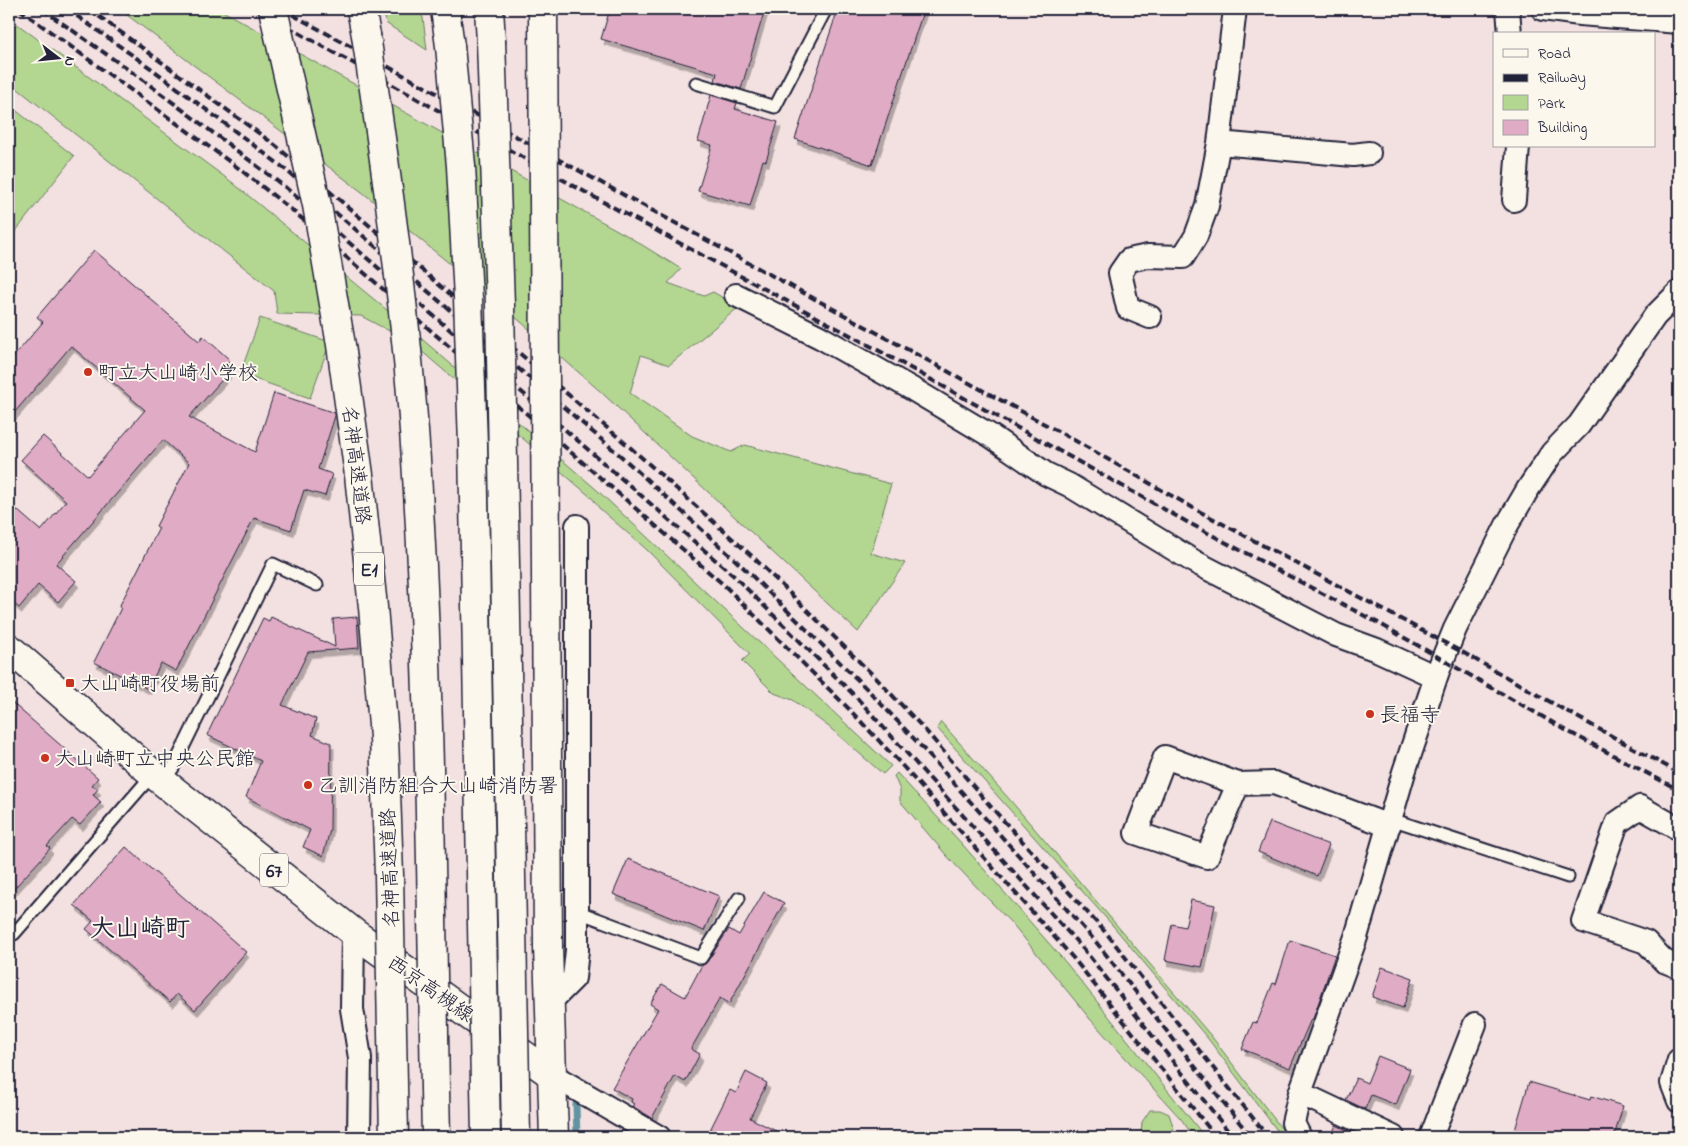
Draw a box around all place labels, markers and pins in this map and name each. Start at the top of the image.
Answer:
place label: 町立大山崎小学校 [98,360,258,389]
marker: 町立大山崎小学校 [82,366,94,378]
place label: 大山崎町役場前 [80,671,220,700]
marker: 大山崎町役場前 [64,677,76,689]
place label: 長福寺 [1380,702,1440,731]
marker: 長福寺 [1364,708,1376,720]
place label: 大山崎町立中央公民館 [55,746,255,775]
marker: 大山崎町立中央公民館 [39,752,51,764]
place label: 乙訓消防組合大山崎消防署 [318,773,558,802]
marker: 乙訓消防組合大山崎消防署 [302,779,314,791]

